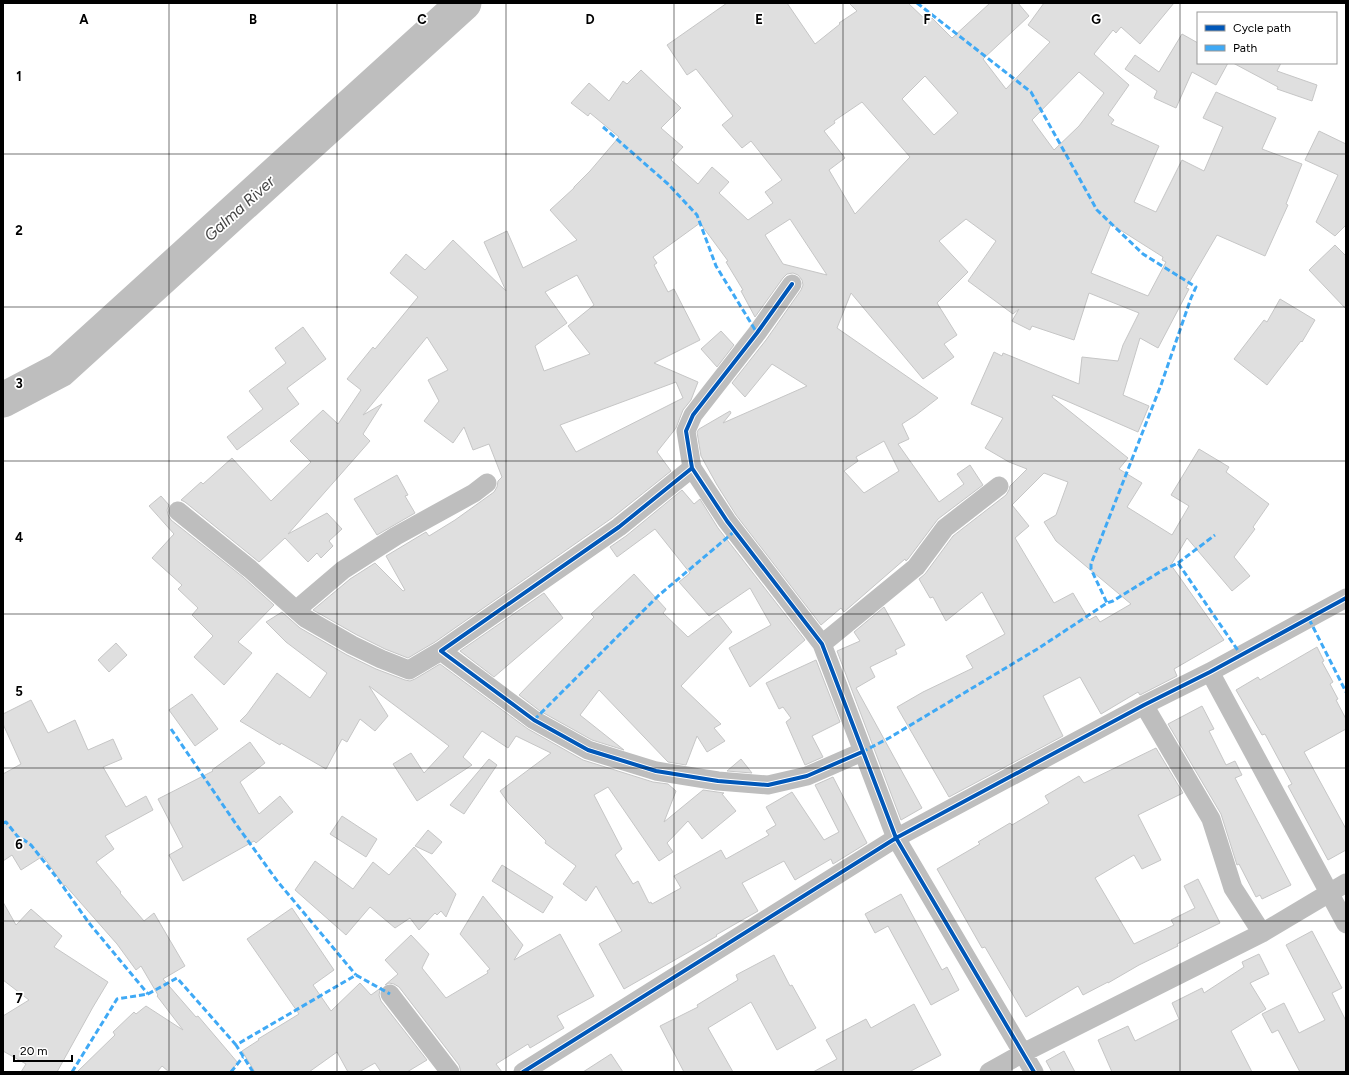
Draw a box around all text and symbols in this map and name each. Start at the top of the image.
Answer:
text: A [79,12,89,27]
text: B [249,12,257,27]
text: C [417,12,427,27]
text: D [585,12,595,27]
text: E [755,12,763,27]
text: F [923,12,931,27]
text: G [1091,12,1101,27]
legend [1197,12,1337,64]
text: Cycle path [1233,21,1291,35]
text: Path [1233,41,1257,55]
text: 1 [16,69,22,84]
water label: Galma River [200,171,279,245]
text: 2 [15,223,23,238]
text: 3 [15,376,23,391]
text: 4 [15,530,23,545]
text: 5 [15,684,23,699]
text: 6 [15,837,23,852]
text: 7 [15,991,23,1006]
scale bar [14,1037,72,1063]
text: 20 m [20,1044,48,1058]

